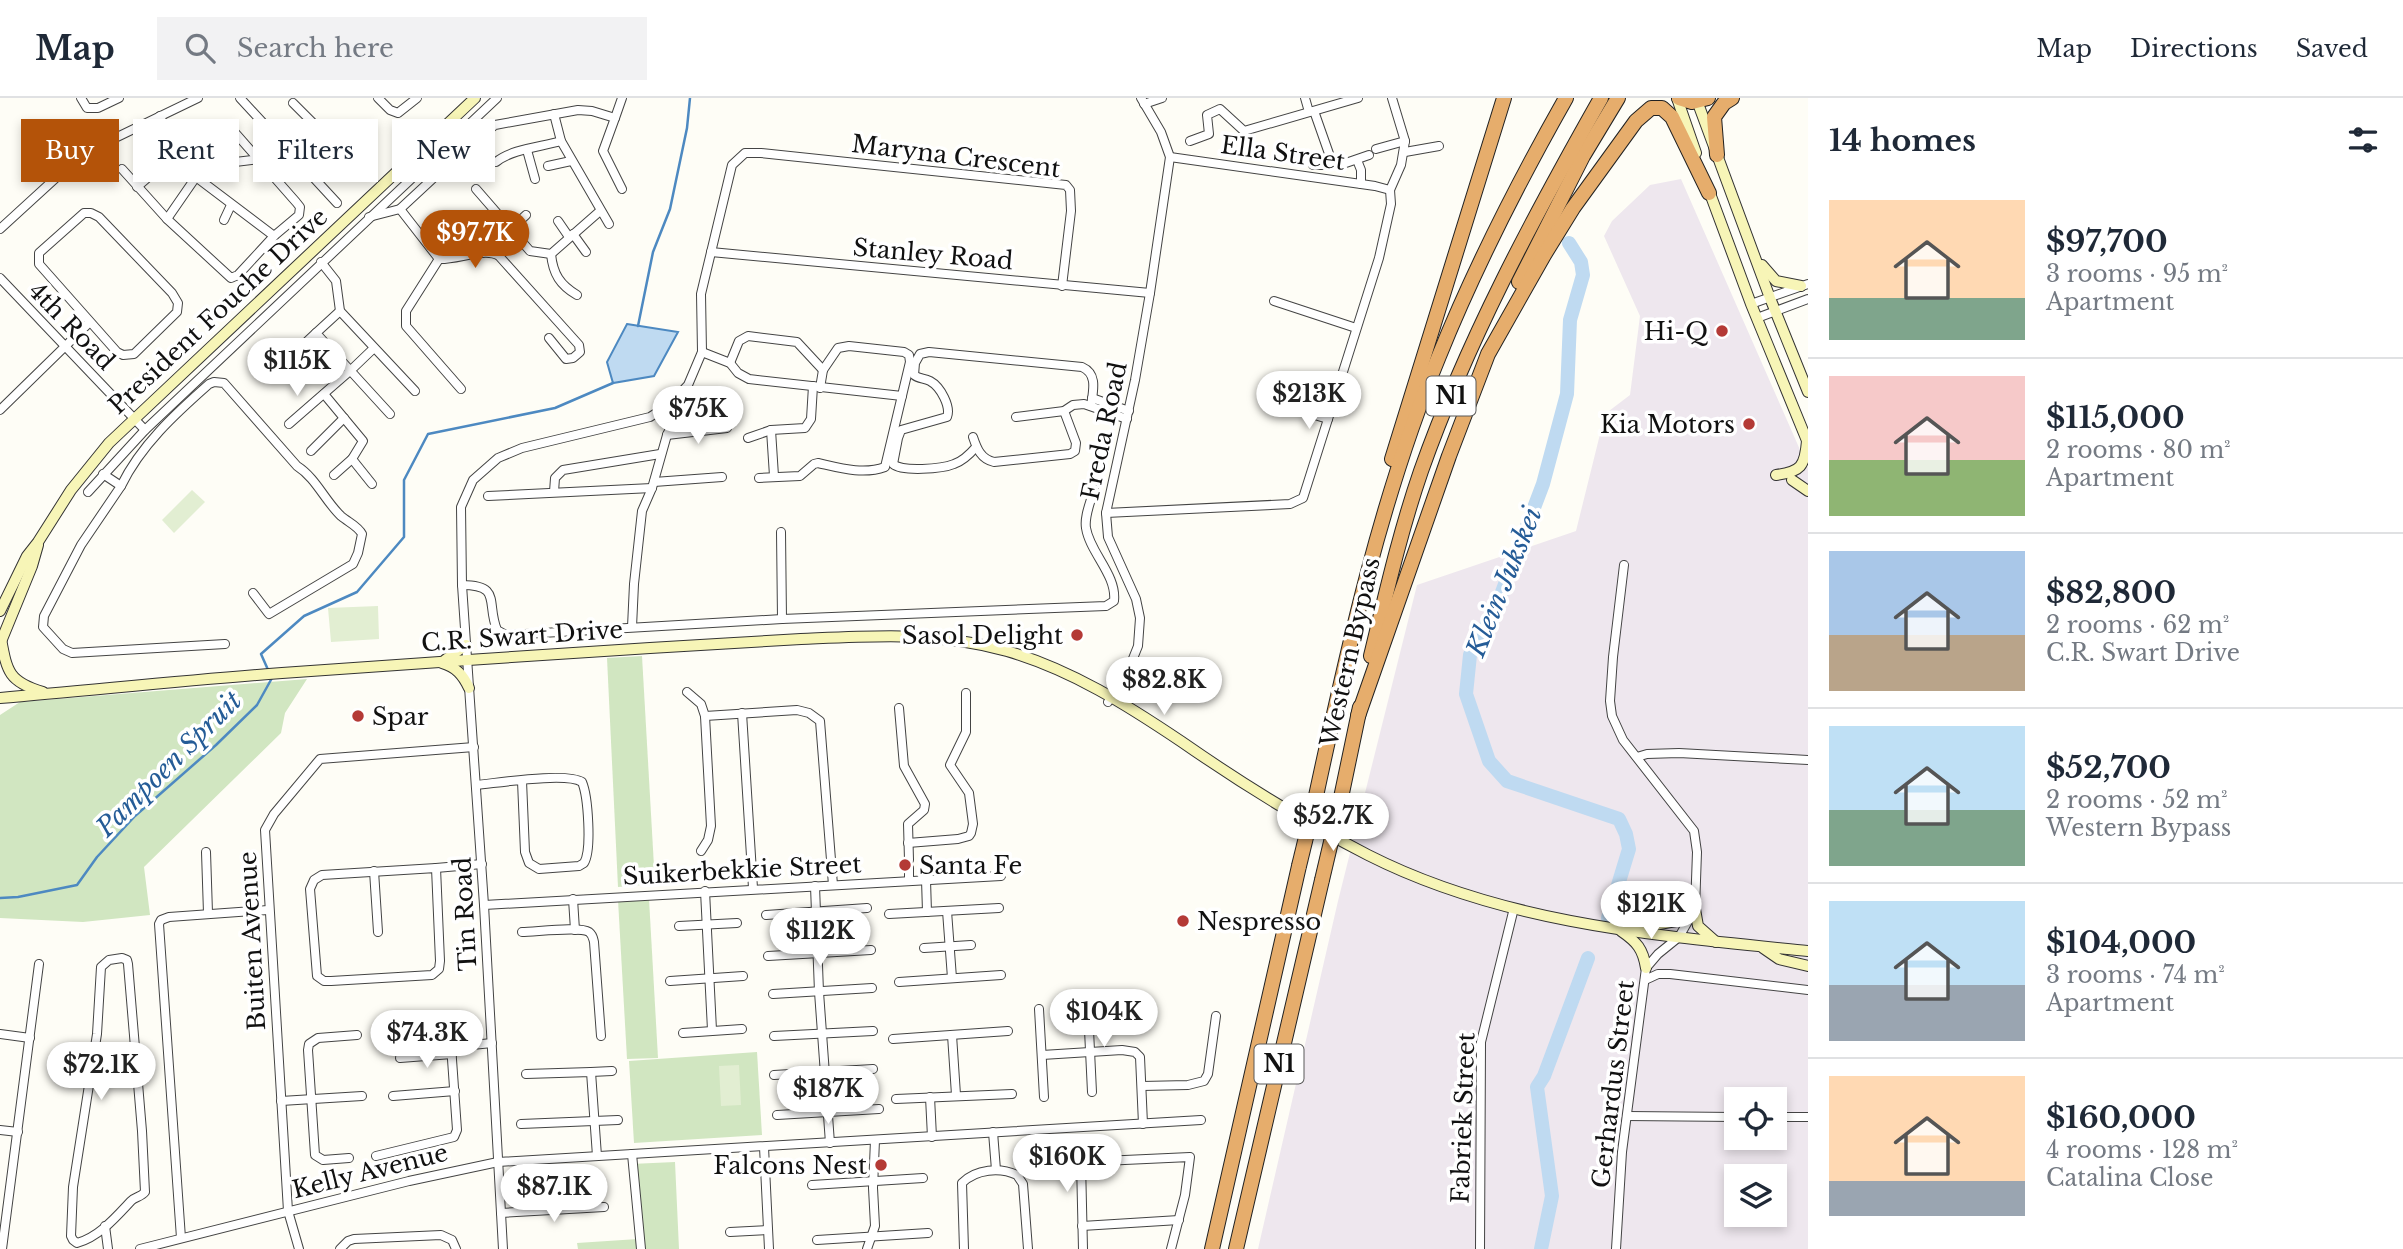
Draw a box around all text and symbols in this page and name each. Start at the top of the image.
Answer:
search box [157,17,647,80]
text: Map [35,28,115,69]
icon: search [181,29,219,67]
text: Search here [237,32,394,64]
text: Map [2036,34,2092,63]
text: Directions [2130,34,2258,63]
text: Saved [2296,34,2368,63]
chip: Buy [21,119,119,182]
chip: Rent [133,119,239,182]
chip: Filters [253,119,378,182]
chip: New [392,119,495,182]
icon: filters [2344,121,2382,159]
text: 14 homes [1829,122,1976,159]
street label: Maryna Crescent [850,129,1062,183]
street label: Ella Street [1219,130,1347,176]
street label: President Fouche Drive [103,202,333,420]
pin: $97.7K [418,211,532,270]
text: $97.7K [436,219,514,247]
text: $97,700 [2046,223,2168,260]
icon: home [1885,228,1969,312]
street label: Stanley Road [852,233,1014,275]
text: 3 rooms · 95 m² [2046,260,2228,288]
street label: 4th Road [23,276,121,376]
text: Apartment [2046,288,2174,316]
place label: Hi-Q [1644,317,1708,346]
marker: Hi-Q [1714,323,1730,339]
pin: $115K [248,338,346,398]
text: $115K [263,347,331,375]
street label: Freda Road [1075,359,1133,503]
pin: $213K [1260,372,1358,431]
road number: N1 [1426,376,1476,416]
text: $213K [1272,380,1346,408]
pin: $75K [657,386,739,446]
text: $75K [669,395,727,423]
text: $115,000 [2046,399,2185,436]
icon: home [1885,404,1969,488]
place label: Kia Motors [1600,410,1735,439]
marker: Kia Motors [1741,416,1757,432]
text: 2 rooms · 80 m² [2046,436,2231,464]
text: Apartment [2046,464,2174,492]
water label: Klein Jukskei [1459,503,1549,662]
street label: Western Bypass [1314,555,1386,750]
text: $82,800 [2046,574,2176,611]
icon: home [1885,579,1969,663]
text: 2 rooms · 62 m² [2046,611,2229,639]
street label: C.R. Swart Drive [420,614,624,658]
place label: Sasol Delight [902,621,1063,650]
marker: Sasol Delight [1069,627,1085,643]
text: C.R. Swart Drive [2046,639,2240,667]
pin: $82.8K [1107,658,1221,717]
text: $82.8K [1122,666,1206,694]
water label: Pampoen Spruit [89,684,249,844]
place label: Spar [372,702,429,731]
marker: Spar [350,708,366,724]
text: $52,700 [2046,749,2171,786]
icon: home [1885,754,1969,838]
text: 2 rooms · 52 m² [2046,786,2228,814]
pin: $52.7K [1276,794,1390,853]
text: $52.7K [1293,802,1373,830]
text: Western Bypass [2046,814,2231,842]
street label: Suikerbekkie Street [622,849,862,891]
street label: Buiten Avenue [233,851,271,1031]
place label: Santa Fe [919,851,1022,880]
street label: Tin Road [448,856,482,972]
marker: Santa Fe [897,857,913,873]
pin: $121K [1602,882,1700,941]
text: $121K [1617,890,1685,918]
place label: Nespresso [1197,907,1321,936]
pin: $112K [771,908,869,968]
marker: Nespresso [1175,913,1191,929]
text: $112K [786,917,854,945]
text: $104,000 [2046,924,2196,961]
icon: home [1885,929,1969,1013]
text: 3 rooms · 74 m² [2046,961,2225,989]
street label: Gerhardus Street [1586,978,1640,1190]
text: Apartment [2046,989,2174,1017]
pin: $104K [1055,990,1153,1049]
text: $104K [1066,998,1142,1026]
pin: $74.3K [370,1010,484,1070]
text: $74.3K [386,1019,468,1047]
street label: Fabriek Street [1446,1032,1480,1204]
pin: $72.1K [44,1042,158,1102]
road number: N1 [1254,1044,1304,1084]
text: $72.1K [63,1051,139,1079]
pin: $187K [779,1066,877,1126]
text: $187K [793,1075,863,1103]
map controls [1724,1087,1787,1227]
button: locate [1724,1087,1787,1150]
text: $160,000 [2046,1099,2196,1136]
icon: home [1885,1104,1969,1188]
pin: $160K [1018,1134,1116,1194]
text: 4 rooms · 128 m² [2046,1136,2238,1164]
street label: Kelly Avenue [289,1138,451,1204]
text: $160K [1029,1143,1105,1171]
place label: Falcons Nest [713,1151,867,1180]
marker: Falcons Nest [873,1157,889,1173]
pin: $87.1K [497,1164,611,1224]
button: layers [1724,1164,1787,1227]
text: Catalina Close [2046,1164,2213,1192]
text: $87.1K [517,1173,591,1201]

